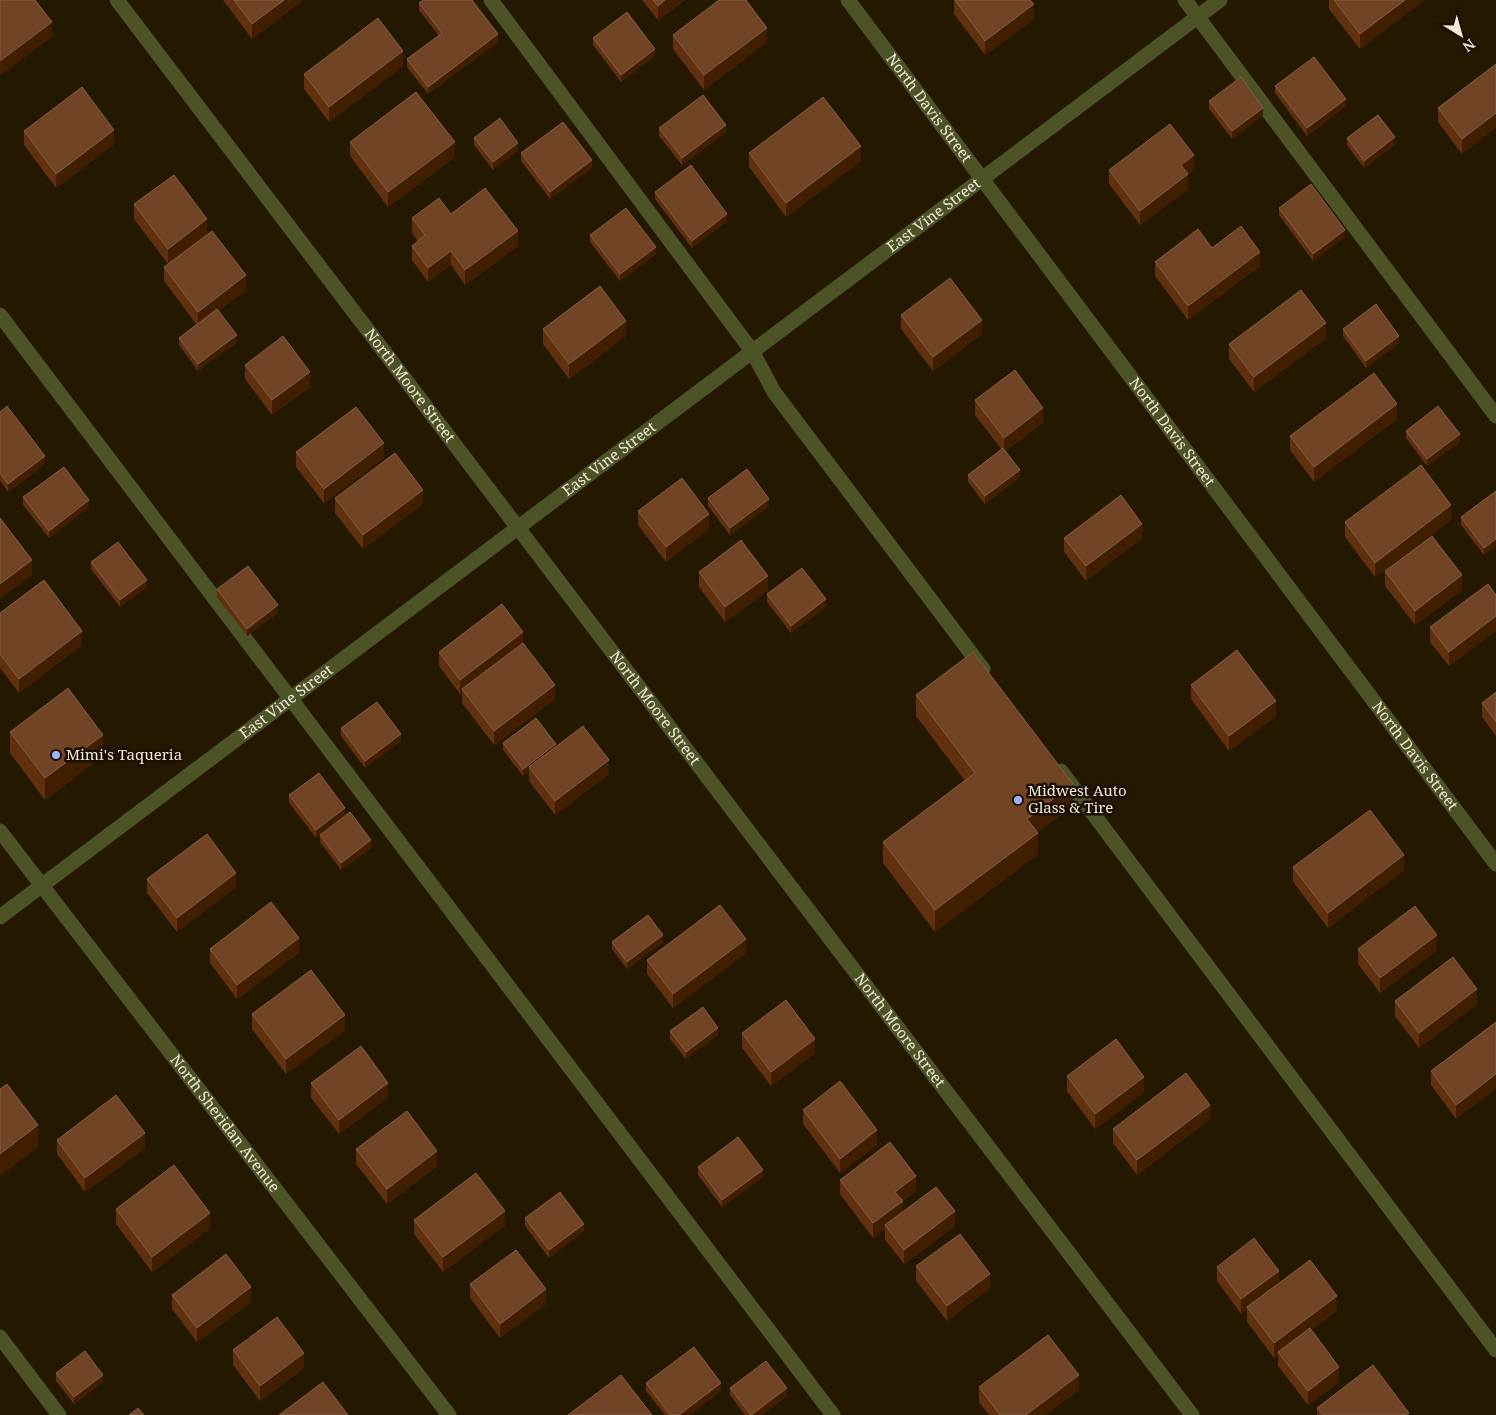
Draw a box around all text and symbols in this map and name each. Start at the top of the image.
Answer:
north arrow [1436,10,1486,60]
text: N [1459,35,1479,57]
street label: North Davis Street [882,49,977,166]
street label: East Vine Street [882,173,984,256]
street label: North Moore Street [361,324,460,446]
street label: North Davis Street [1125,373,1220,490]
street label: East Vine Street [558,417,659,500]
street label: North Moore Street [606,646,705,768]
street label: East Vine Street [235,659,336,743]
street label: North Davis Street [1368,697,1463,814]
place label: Mimi's Taqueria [66,744,182,764]
marker: Mimi's Taqueria [50,749,62,761]
place label: Midwest Auto Glass & Tire [1028,780,1127,817]
marker: Midwest Auto Glass & Tire [1012,794,1024,806]
street label: North Moore Street [851,969,950,1091]
street label: North Sheridan Avenue [166,1050,285,1196]

